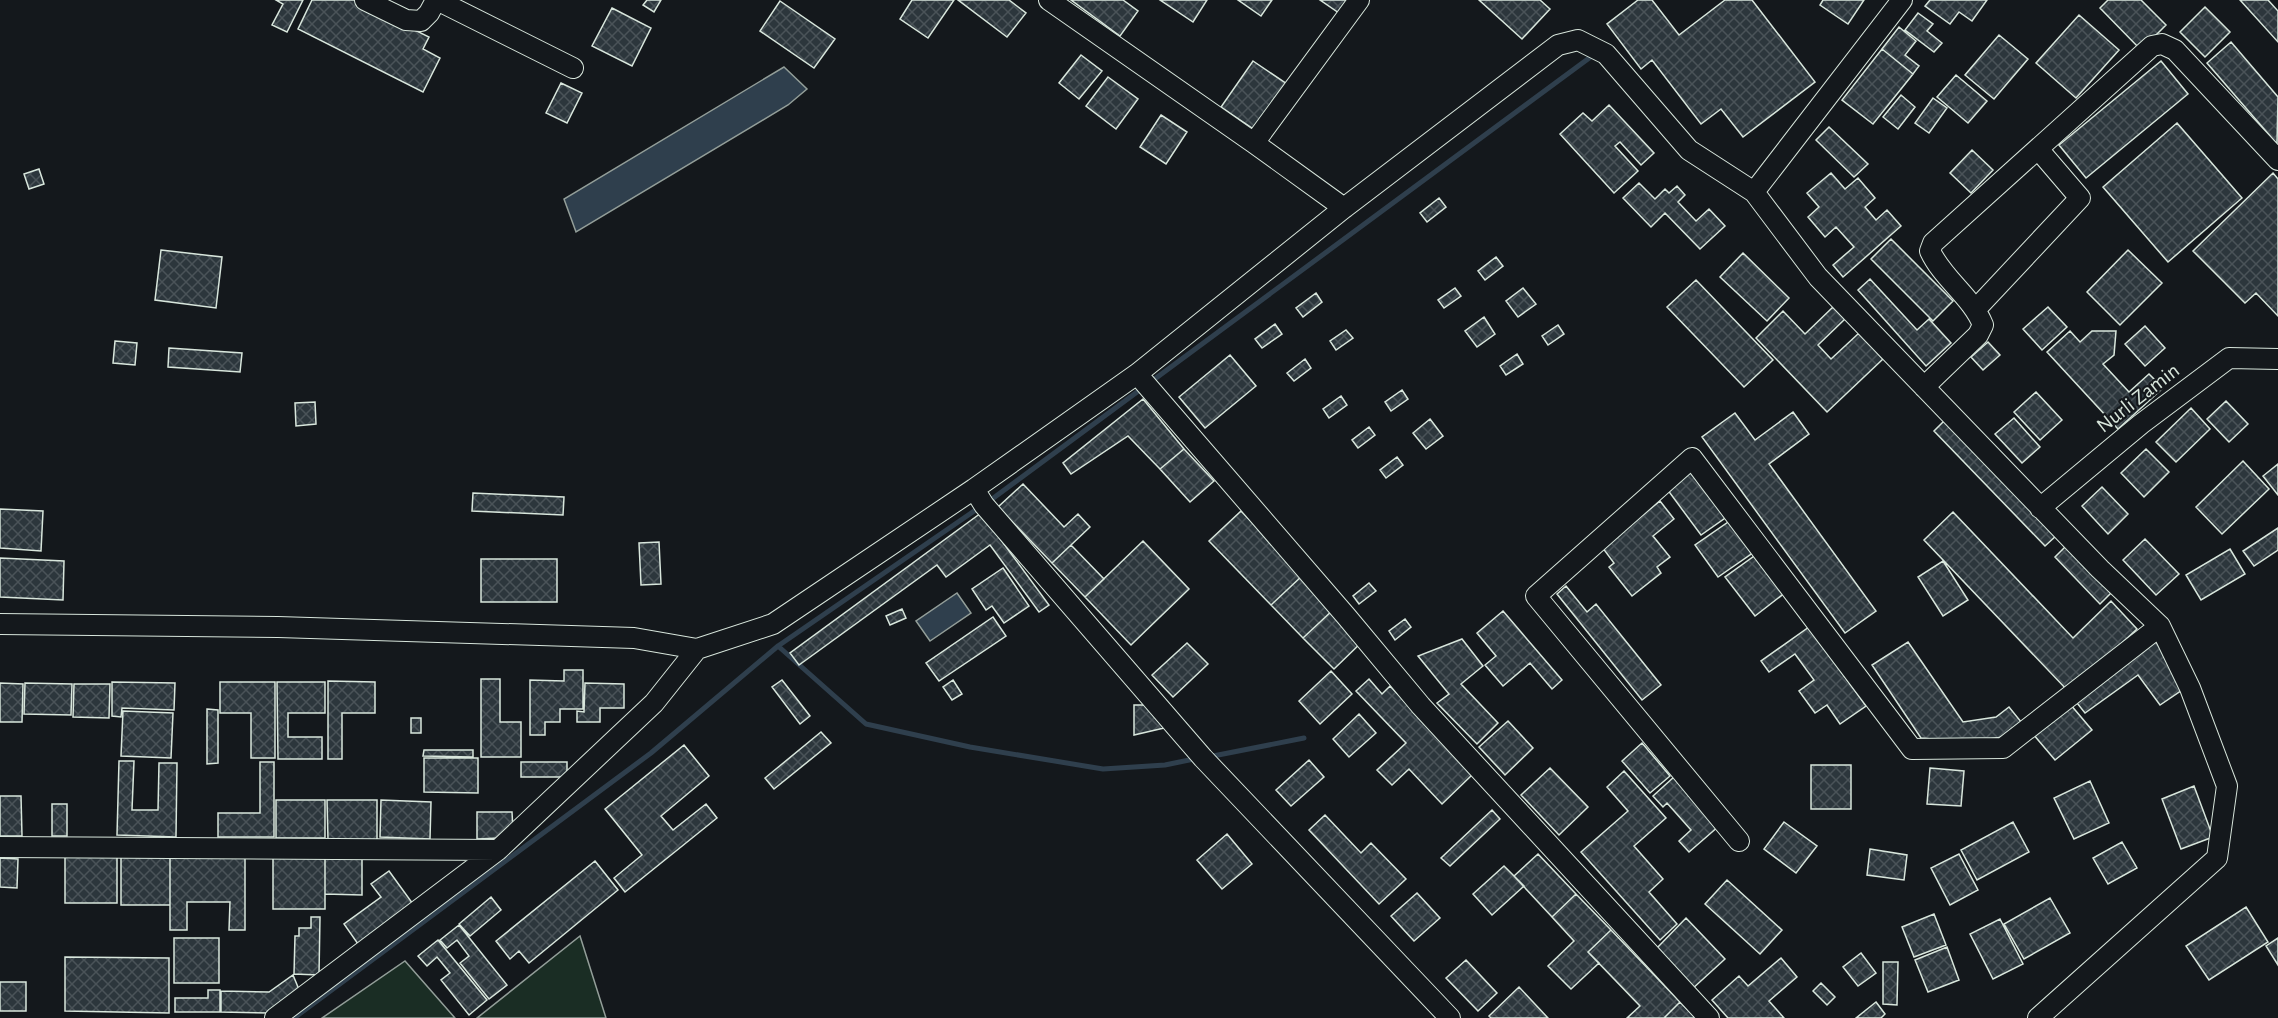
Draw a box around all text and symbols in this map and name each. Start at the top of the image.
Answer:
street label: Nurli Zamin [2093,359,2183,437]

